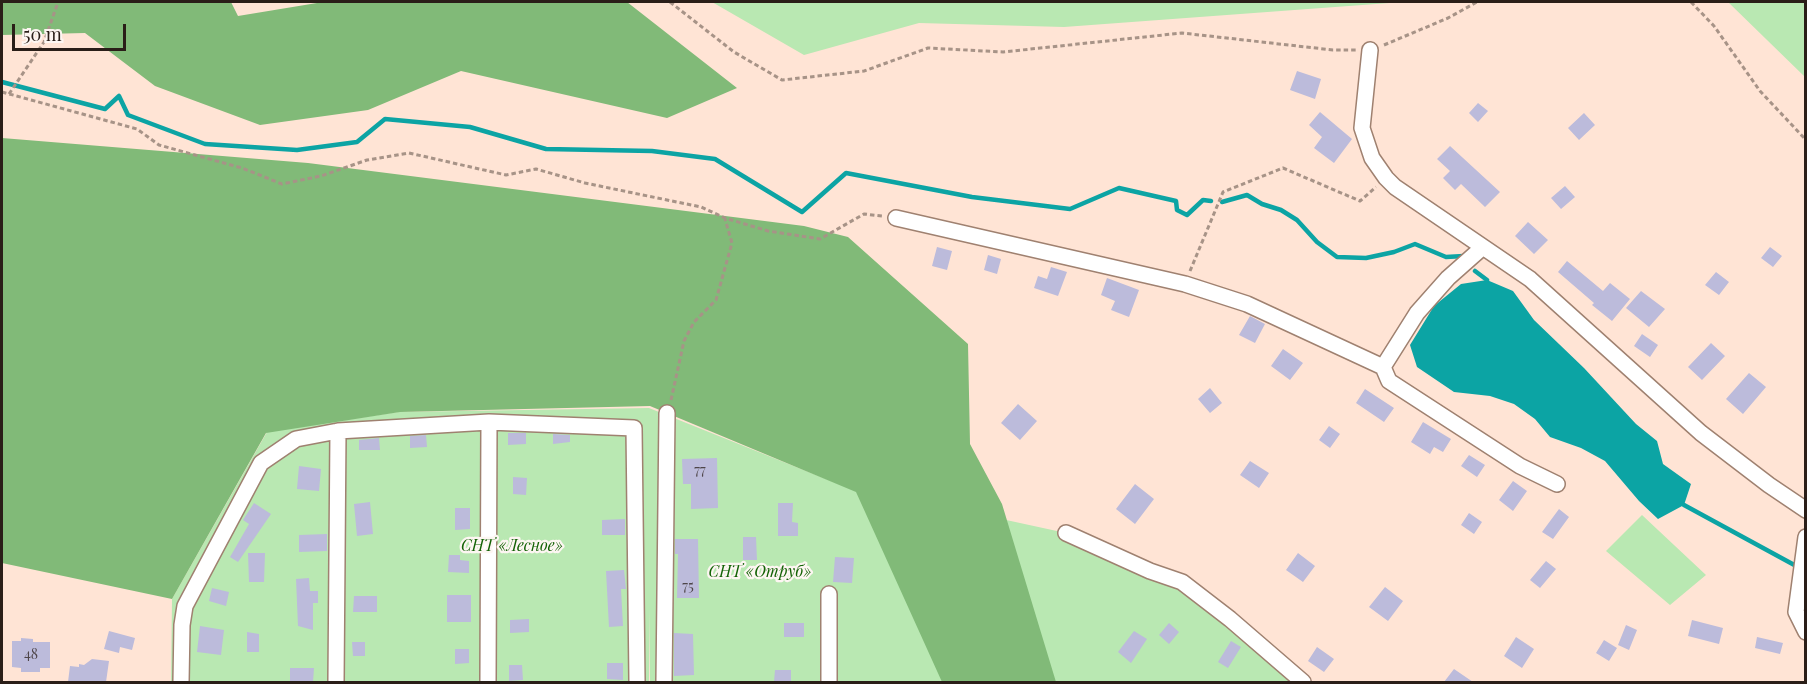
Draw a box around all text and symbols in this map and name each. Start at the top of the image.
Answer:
scale bar [15,12,129,50]
text: 50 m [23,22,62,46]
house number: 77 [694,463,706,479]
park label: СНТ «Лесное» [461,536,563,556]
park label: СНТ «Отруб» [708,562,812,582]
house number: 75 [682,579,694,595]
house number: 48 [24,647,38,663]

